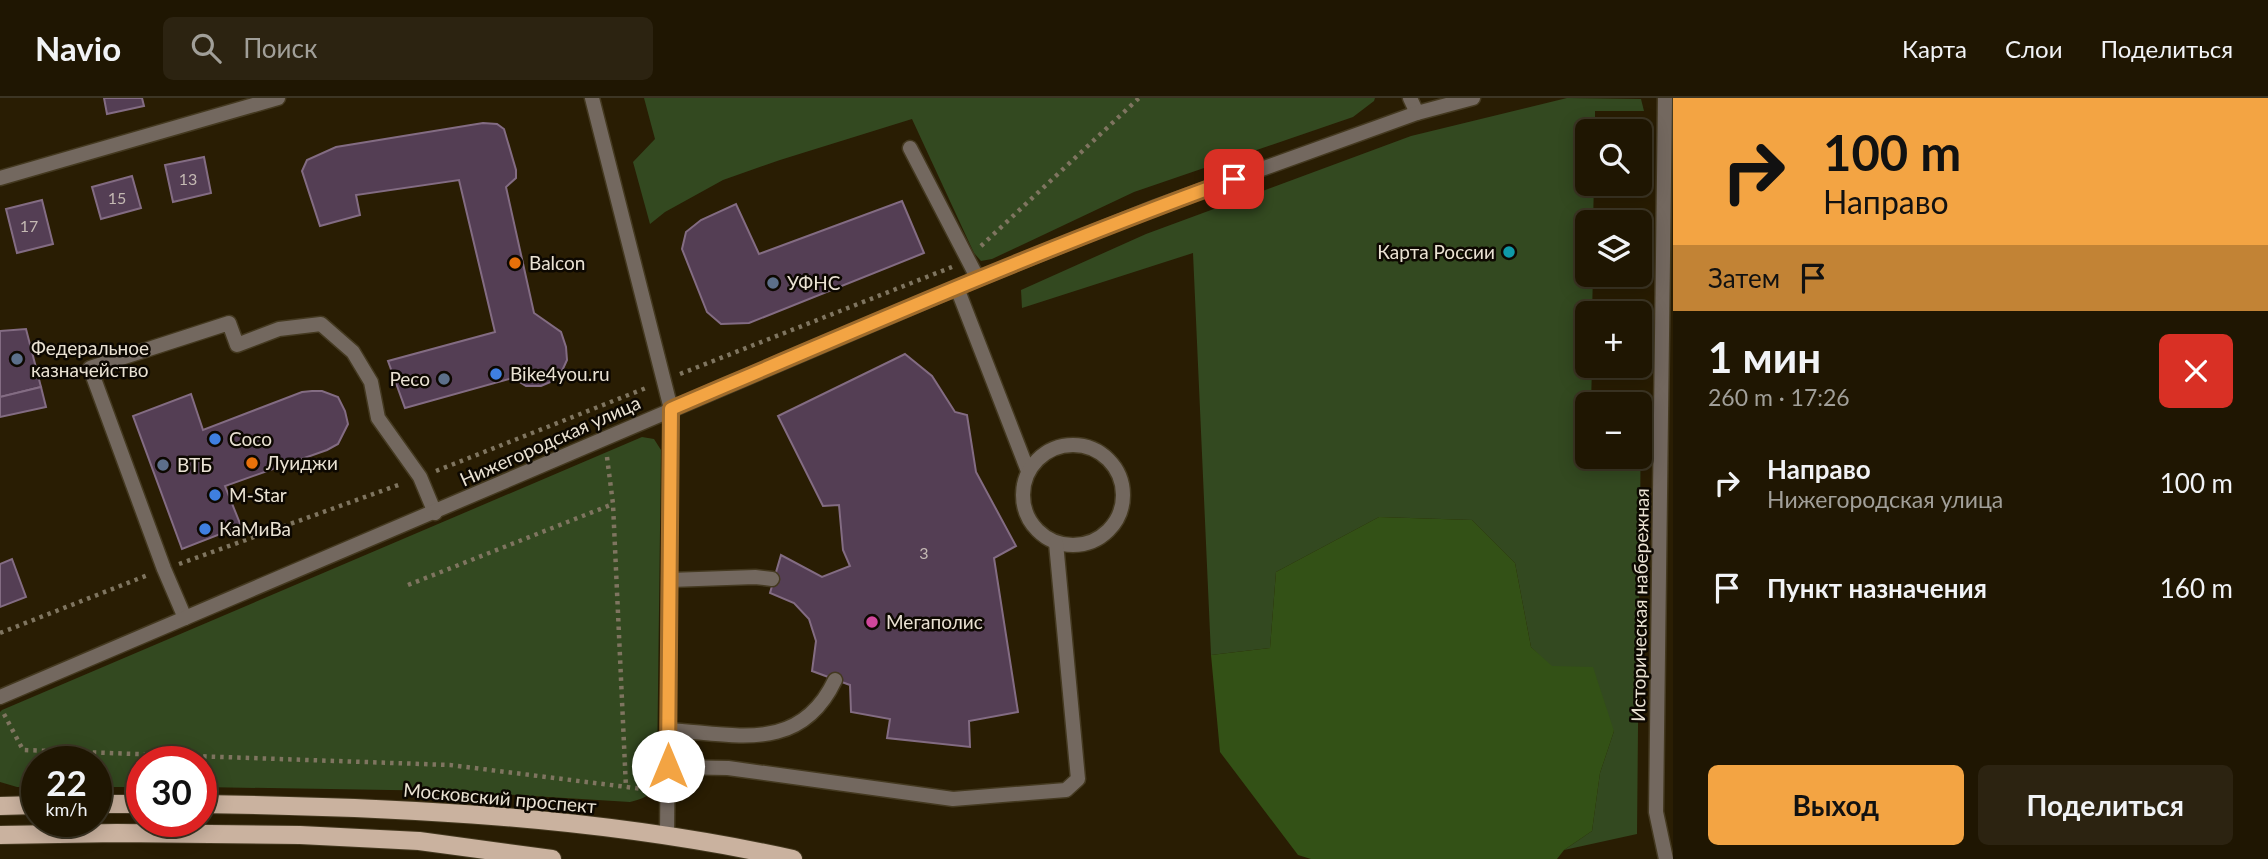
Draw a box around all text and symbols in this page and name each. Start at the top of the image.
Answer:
search box [163,17,653,80]
text: Navio [35,28,121,68]
icon: search [187,29,225,67]
text: Поиск [243,32,317,64]
text: Карта [1902,34,1967,63]
text: Слои [2005,34,2062,63]
text: Поделиться [2100,34,2233,63]
map controls [1575,119,1652,469]
button: search [1575,119,1652,196]
text: 100 m [1823,123,1961,181]
icon: right [1708,126,1799,217]
pin [1204,149,1264,209]
icon: arrive [1215,160,1253,198]
house number: 13 [179,169,197,188]
text: Направо [1823,182,1949,221]
house number: 15 [108,188,126,207]
button: layers [1575,210,1652,287]
house number: 17 [20,216,38,235]
place label: Карта России [1377,240,1495,263]
marker: Карта России [1501,244,1517,260]
place label: Balcon [529,251,585,274]
marker: Balcon [507,255,523,271]
icon: arrive [1794,259,1832,297]
text: Затем [1708,262,1780,294]
place label: УФНС [787,271,841,294]
marker: УФНС [765,275,781,291]
button: + [1575,301,1652,378]
text: 1 мин [1708,332,1821,382]
button: close [2159,334,2233,408]
place label: Федеральное казначейство [31,336,149,381]
marker: Федеральное казначейство [9,351,25,367]
place label: Bike4you.ru [510,362,610,385]
marker: Bike4you.ru [488,366,504,382]
place label: Ресо [389,367,430,390]
marker: Ресо [436,371,452,387]
text: 260 m · 17:26 [1708,383,1850,411]
street label: Нижегородская улица [456,390,644,491]
button: − [1575,392,1652,469]
place label: Сосо [229,427,272,450]
marker: Сосо [207,431,223,447]
place label: Луиджи [265,451,338,474]
place label: ВТБ [177,453,212,476]
text: Направо [1767,453,1871,485]
marker: Луиджи [244,455,260,471]
marker: ВТБ [155,457,171,473]
icon: right [1708,464,1746,502]
text: 100 m [2160,467,2233,499]
place label: M-Star [229,483,287,506]
text: Нижегородская улица [1767,485,2003,513]
marker: M-Star [207,487,223,503]
street label: Историческая набережная [1626,488,1653,722]
place label: КаМиВа [219,517,291,540]
marker: КаМиВа [197,521,213,537]
house number: 3 [919,543,929,562]
icon: arrive [1708,569,1746,607]
text: Пункт назначения [1767,572,1987,604]
text: 160 m [2160,572,2233,604]
place label: Мегаполис [886,610,983,633]
marker: Мегаполис [864,614,880,630]
position arrow [631,729,705,803]
speed limit sign: 30 [126,746,217,837]
text: 22 [46,761,87,803]
button: Выход [1708,765,1964,845]
button: Поделиться [1978,765,2233,845]
street label: Московский проспект [402,778,598,817]
text: km/h [45,798,88,820]

